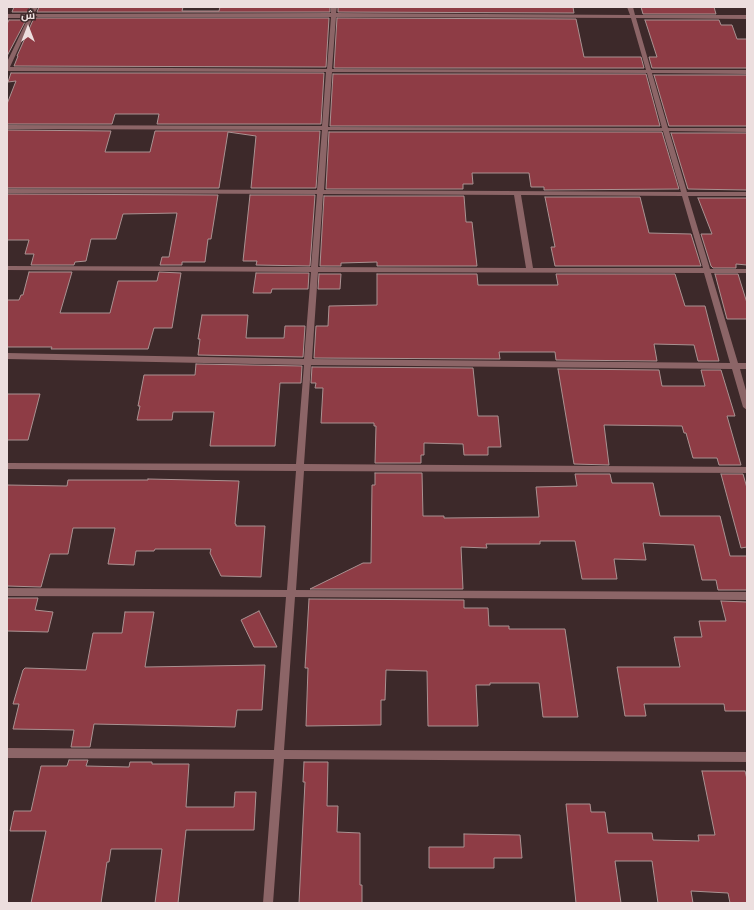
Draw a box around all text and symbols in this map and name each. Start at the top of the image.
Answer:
north arrow [8,8,48,48]
text: ش [21,9,35,22]

